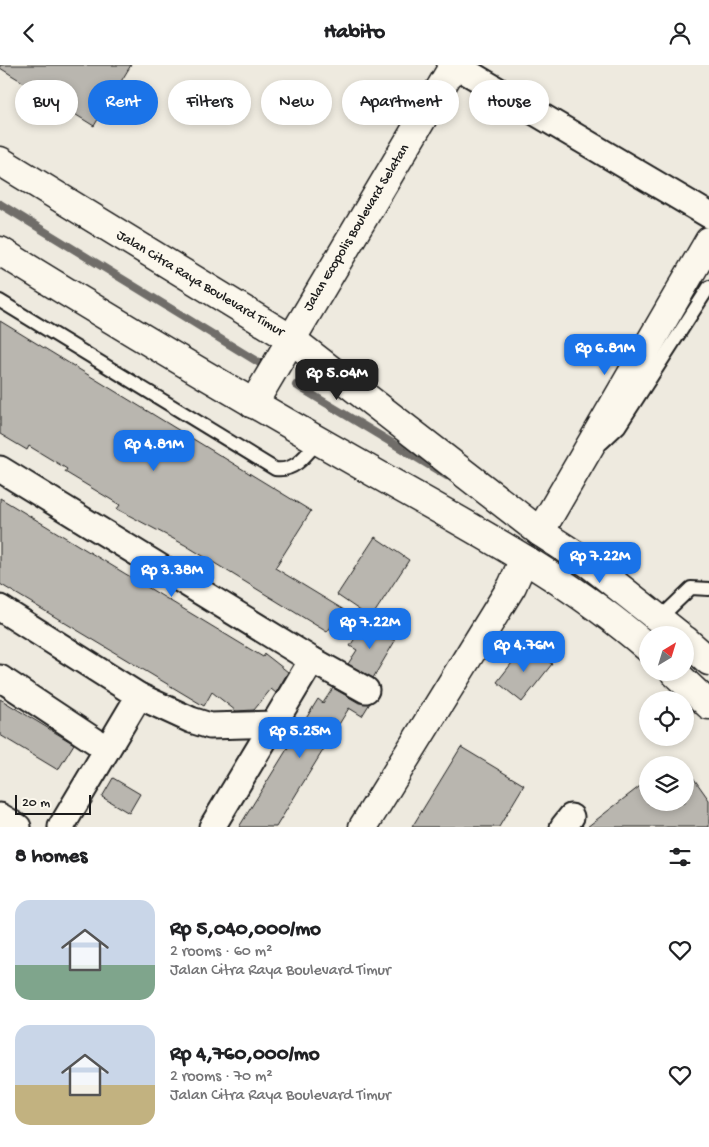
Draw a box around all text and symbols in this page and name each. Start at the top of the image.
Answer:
icon: back [15,19,43,47]
icon: person [666,19,694,47]
text: Habito [324,20,385,46]
chip: Buy [15,80,78,125]
chip: Rent [88,80,158,125]
chip: Filters [168,80,251,125]
chip: New [261,80,332,125]
chip: Apartment [342,80,459,125]
chip: House [469,80,549,125]
street label: Jalan Ecopolis Boulevard Selatan [300,141,414,315]
street label: Jalan Citra Raya Boulevard Timur [113,227,288,342]
pin: Rp 6.81M [553,333,657,376]
text: Rp 6.81M [575,340,635,359]
pin: Rp 5.04M [285,359,389,401]
text: Rp 5.04M [306,365,368,384]
pin: Rp 4.81M [102,429,206,472]
text: Rp 4.81M [125,436,183,455]
pin: Rp 7.22M [548,541,652,584]
text: Rp 7.22M [570,548,630,567]
pin: Rp 3.38M [120,555,224,598]
text: Rp 3.38M [141,562,203,581]
pin: Rp 7.22M [318,607,422,650]
text: Rp 7.22M [340,614,400,633]
north arrow [639,626,694,681]
map controls [639,626,694,811]
pin: Rp 4.76M [472,631,576,673]
text: Rp 4.76M [494,637,554,656]
button: locate [639,691,694,746]
pin: Rp 5.25M [248,717,352,759]
text: Rp 5.25M [270,723,330,742]
button: layers [639,756,694,811]
scale bar [15,792,91,815]
text: 20 m [22,795,50,812]
icon: filters [666,843,694,871]
text: 8 homes [15,845,87,870]
text: Rp 5,040,000/mo [170,918,321,943]
icon: home [55,920,115,980]
icon: heart [666,936,694,964]
text: 2 rooms · 60 m² [170,943,272,962]
text: Jalan Citra Raya Boulevard Timur [170,962,391,981]
text: Rp 4,760,000/mo [170,1043,320,1068]
icon: home [55,1045,115,1105]
icon: heart [666,1061,694,1089]
text: 2 rooms · 70 m² [170,1068,273,1087]
text: Jalan Citra Raya Boulevard Timur [170,1087,391,1106]

